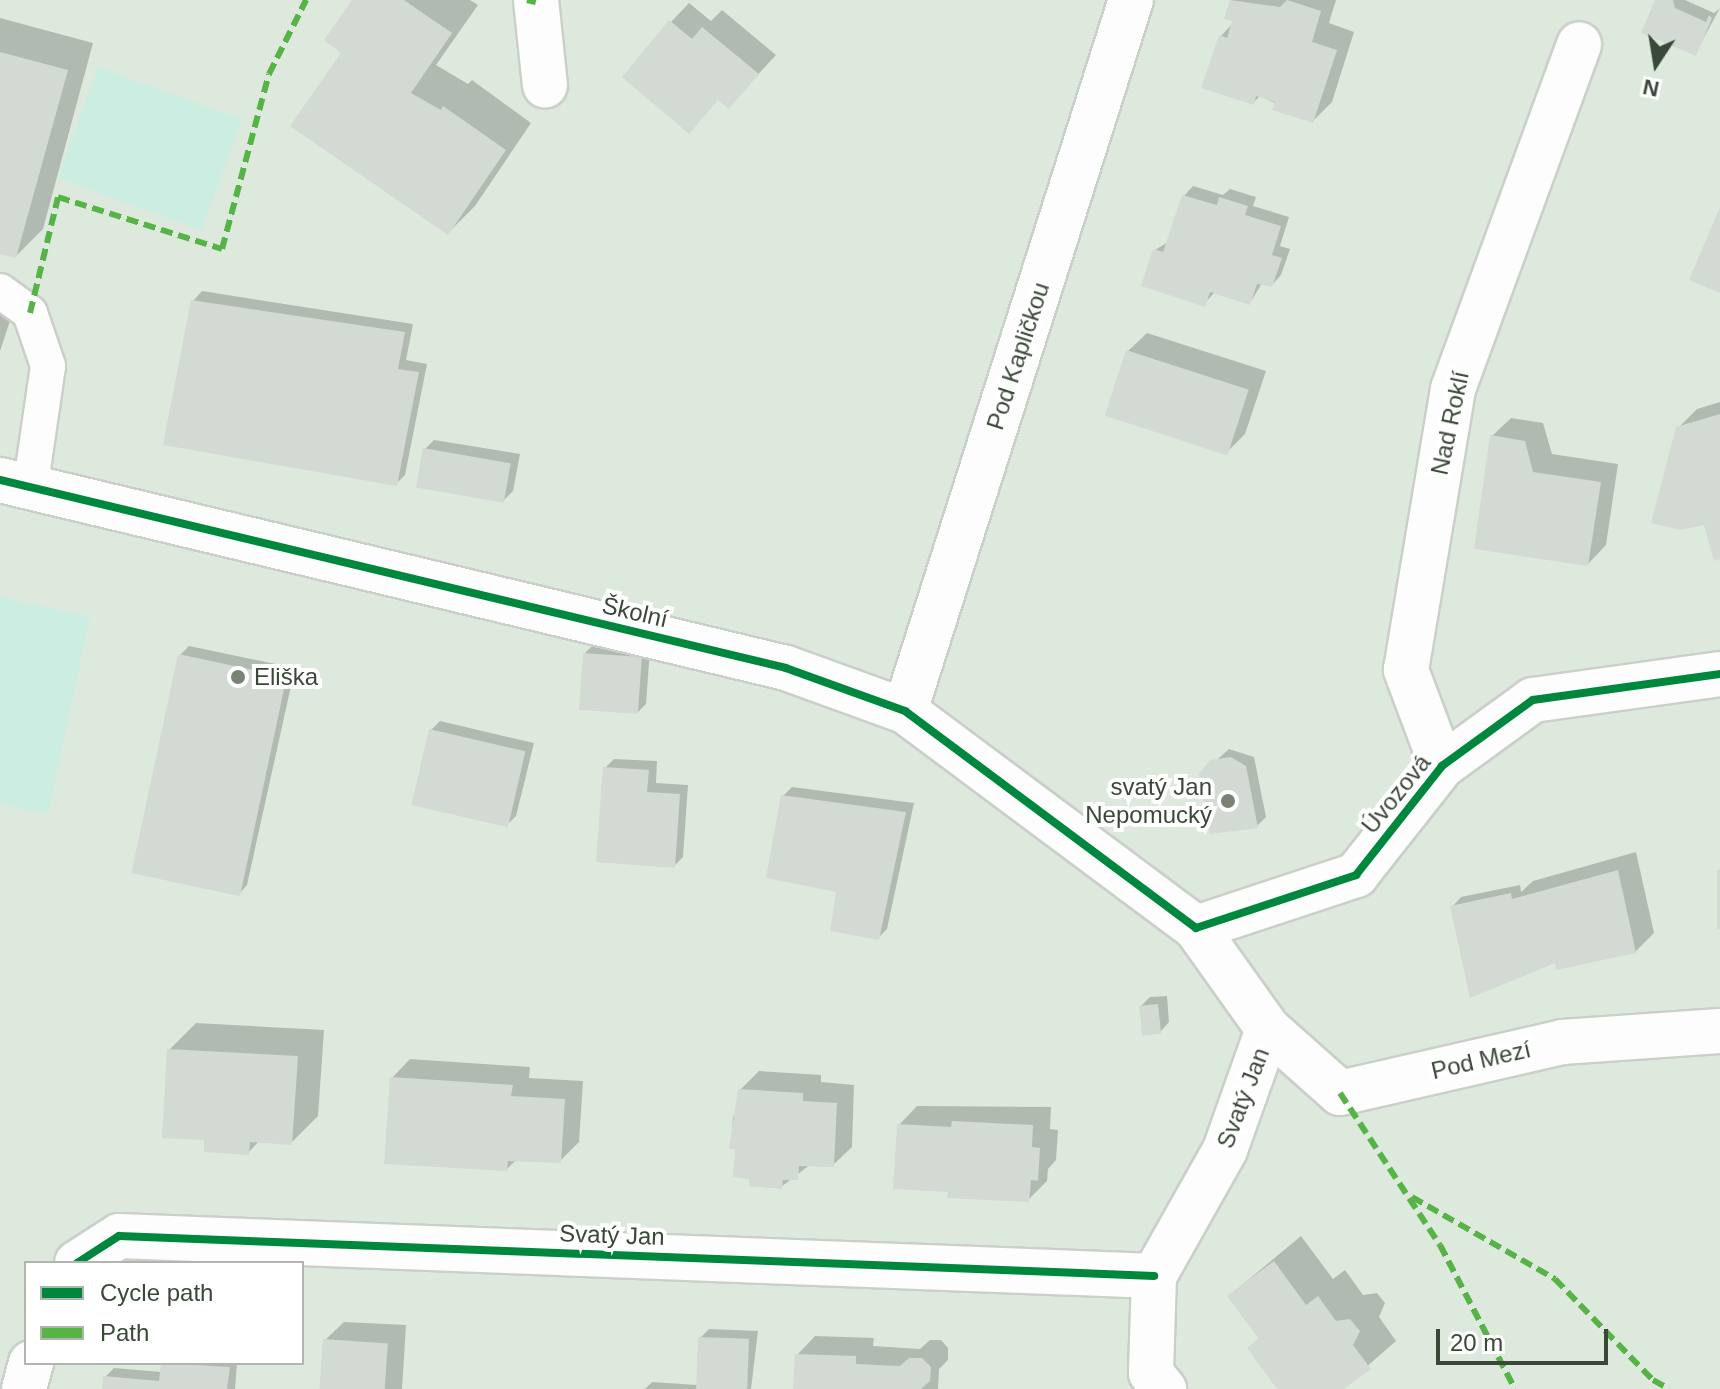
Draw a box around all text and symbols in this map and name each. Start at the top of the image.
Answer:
north arrow [1616,24,1696,104]
text: N [1641,74,1661,102]
street label: Pod Kapličkou [981,279,1055,433]
street label: Nad Roklí [1425,368,1475,478]
street label: Školní [599,590,671,634]
place label: Eliška [254,663,318,691]
marker: Eliška [229,668,247,686]
street label: Úvozová [1355,749,1437,839]
place label: svatý Jan Nepomucký [1085,773,1212,829]
marker: svatý Jan Nepomucký [1219,792,1237,810]
street label: Pod Mezí [1428,1035,1534,1085]
street label: Svatý Jan [1211,1044,1275,1152]
street label: Svatý Jan [559,1219,665,1251]
legend [24,1261,304,1365]
text: Cycle path [100,1279,213,1306]
scale bar [1440,1313,1612,1363]
text: Path [100,1319,149,1346]
text: 20 m [1450,1329,1503,1356]

